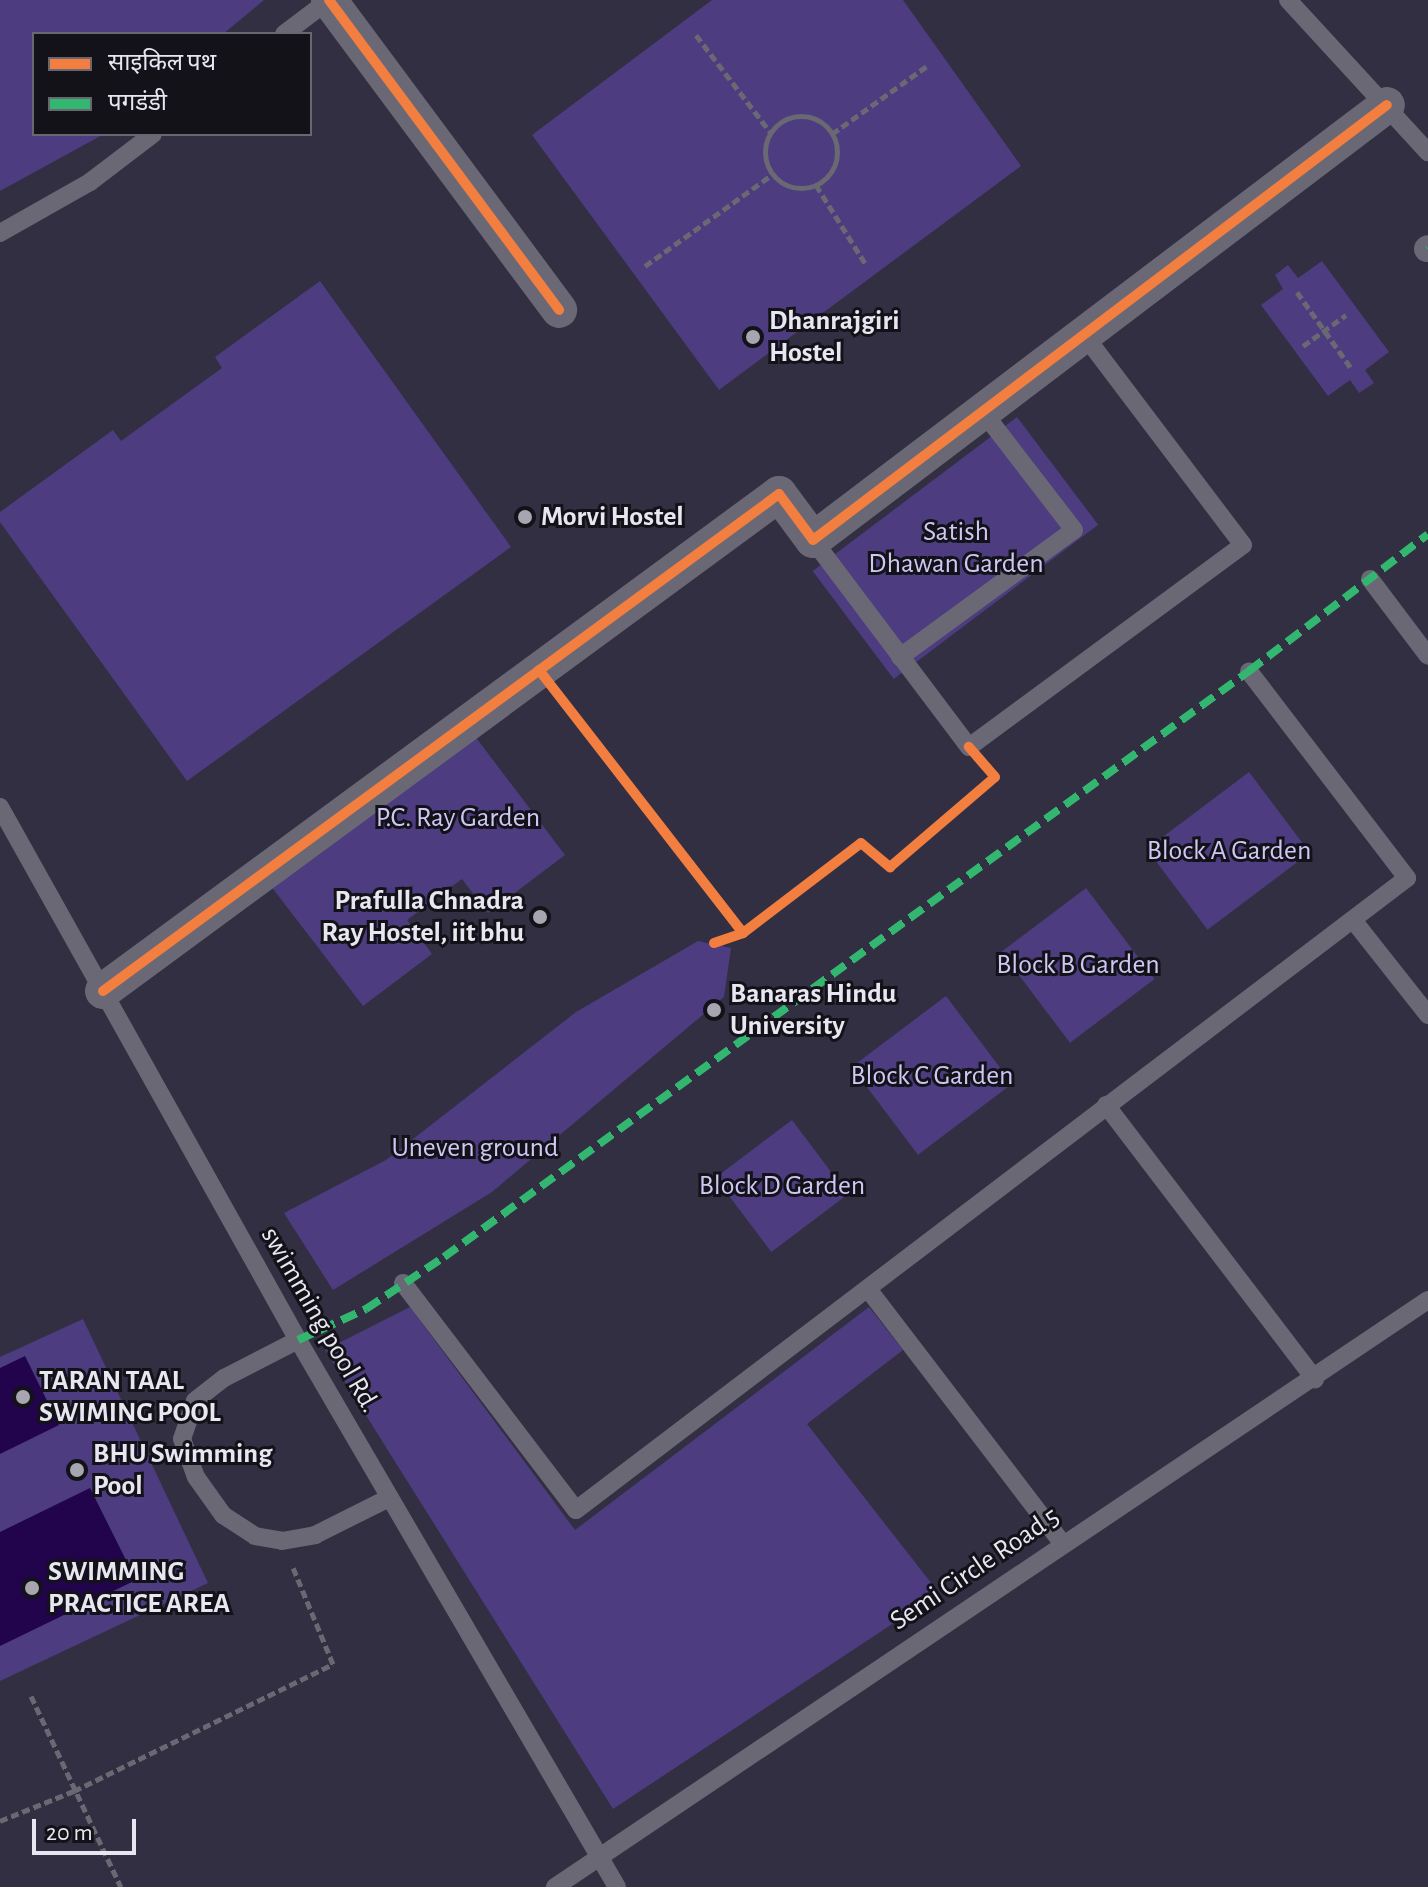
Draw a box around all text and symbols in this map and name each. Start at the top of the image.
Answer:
legend [32,32,312,136]
text: साइकिल पथ [108,51,216,75]
text: पगडंडी [108,91,167,115]
place label: Dhanrajgiri Hostel [769,304,899,370]
marker: Dhanrajgiri Hostel [744,328,762,346]
place label: Morvi Hostel [541,500,684,534]
marker: Morvi Hostel [516,508,534,526]
park label: Satish Dhawan Garden [868,515,1044,581]
park label: P.C. Ray Garden [376,801,540,835]
park label: Block A Garden [1147,834,1311,868]
place label: Prafulla Chnadra Ray Hostel, iit bhu [321,884,524,950]
marker: Prafulla Chnadra Ray Hostel, iit bhu [531,908,549,926]
park label: Block B Garden [996,948,1160,982]
place label: Banaras Hindu University [730,977,896,1043]
marker: Banaras Hindu University [705,1001,723,1019]
park label: Block C Garden [850,1059,1014,1093]
park label: Uneven ground [391,1131,559,1165]
park label: Block D Garden [699,1169,865,1203]
street label: swimming pool Rd. [253,1221,387,1419]
place label: TARAN TAAL SWIMING POOL [39,1364,221,1430]
marker: TARAN TAAL SWIMING POOL [14,1388,32,1406]
place label: BHU Swimming Pool [93,1437,272,1503]
marker: BHU Swimming Pool [68,1461,86,1479]
street label: Semi Circle Road 5 [884,1500,1066,1638]
place label: SWIMMING PRACTICE AREA [48,1555,230,1621]
marker: SWIMMING PRACTICE AREA [23,1579,41,1597]
scale bar [36,1803,140,1853]
text: 20 m [46,1821,93,1845]

